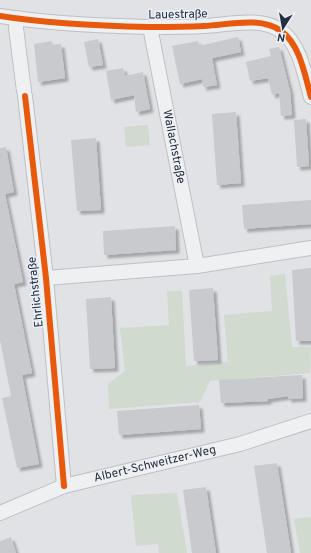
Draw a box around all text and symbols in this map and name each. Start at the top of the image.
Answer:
street label: Lauestraße [148,6,208,24]
north arrow [263,8,303,48]
text: N [276,29,286,44]
street label: Wallachstraße [158,108,189,185]
street label: Ehrlichstraße [24,256,48,328]
street label: Albert-Schweitzer-Weg [92,442,218,487]

